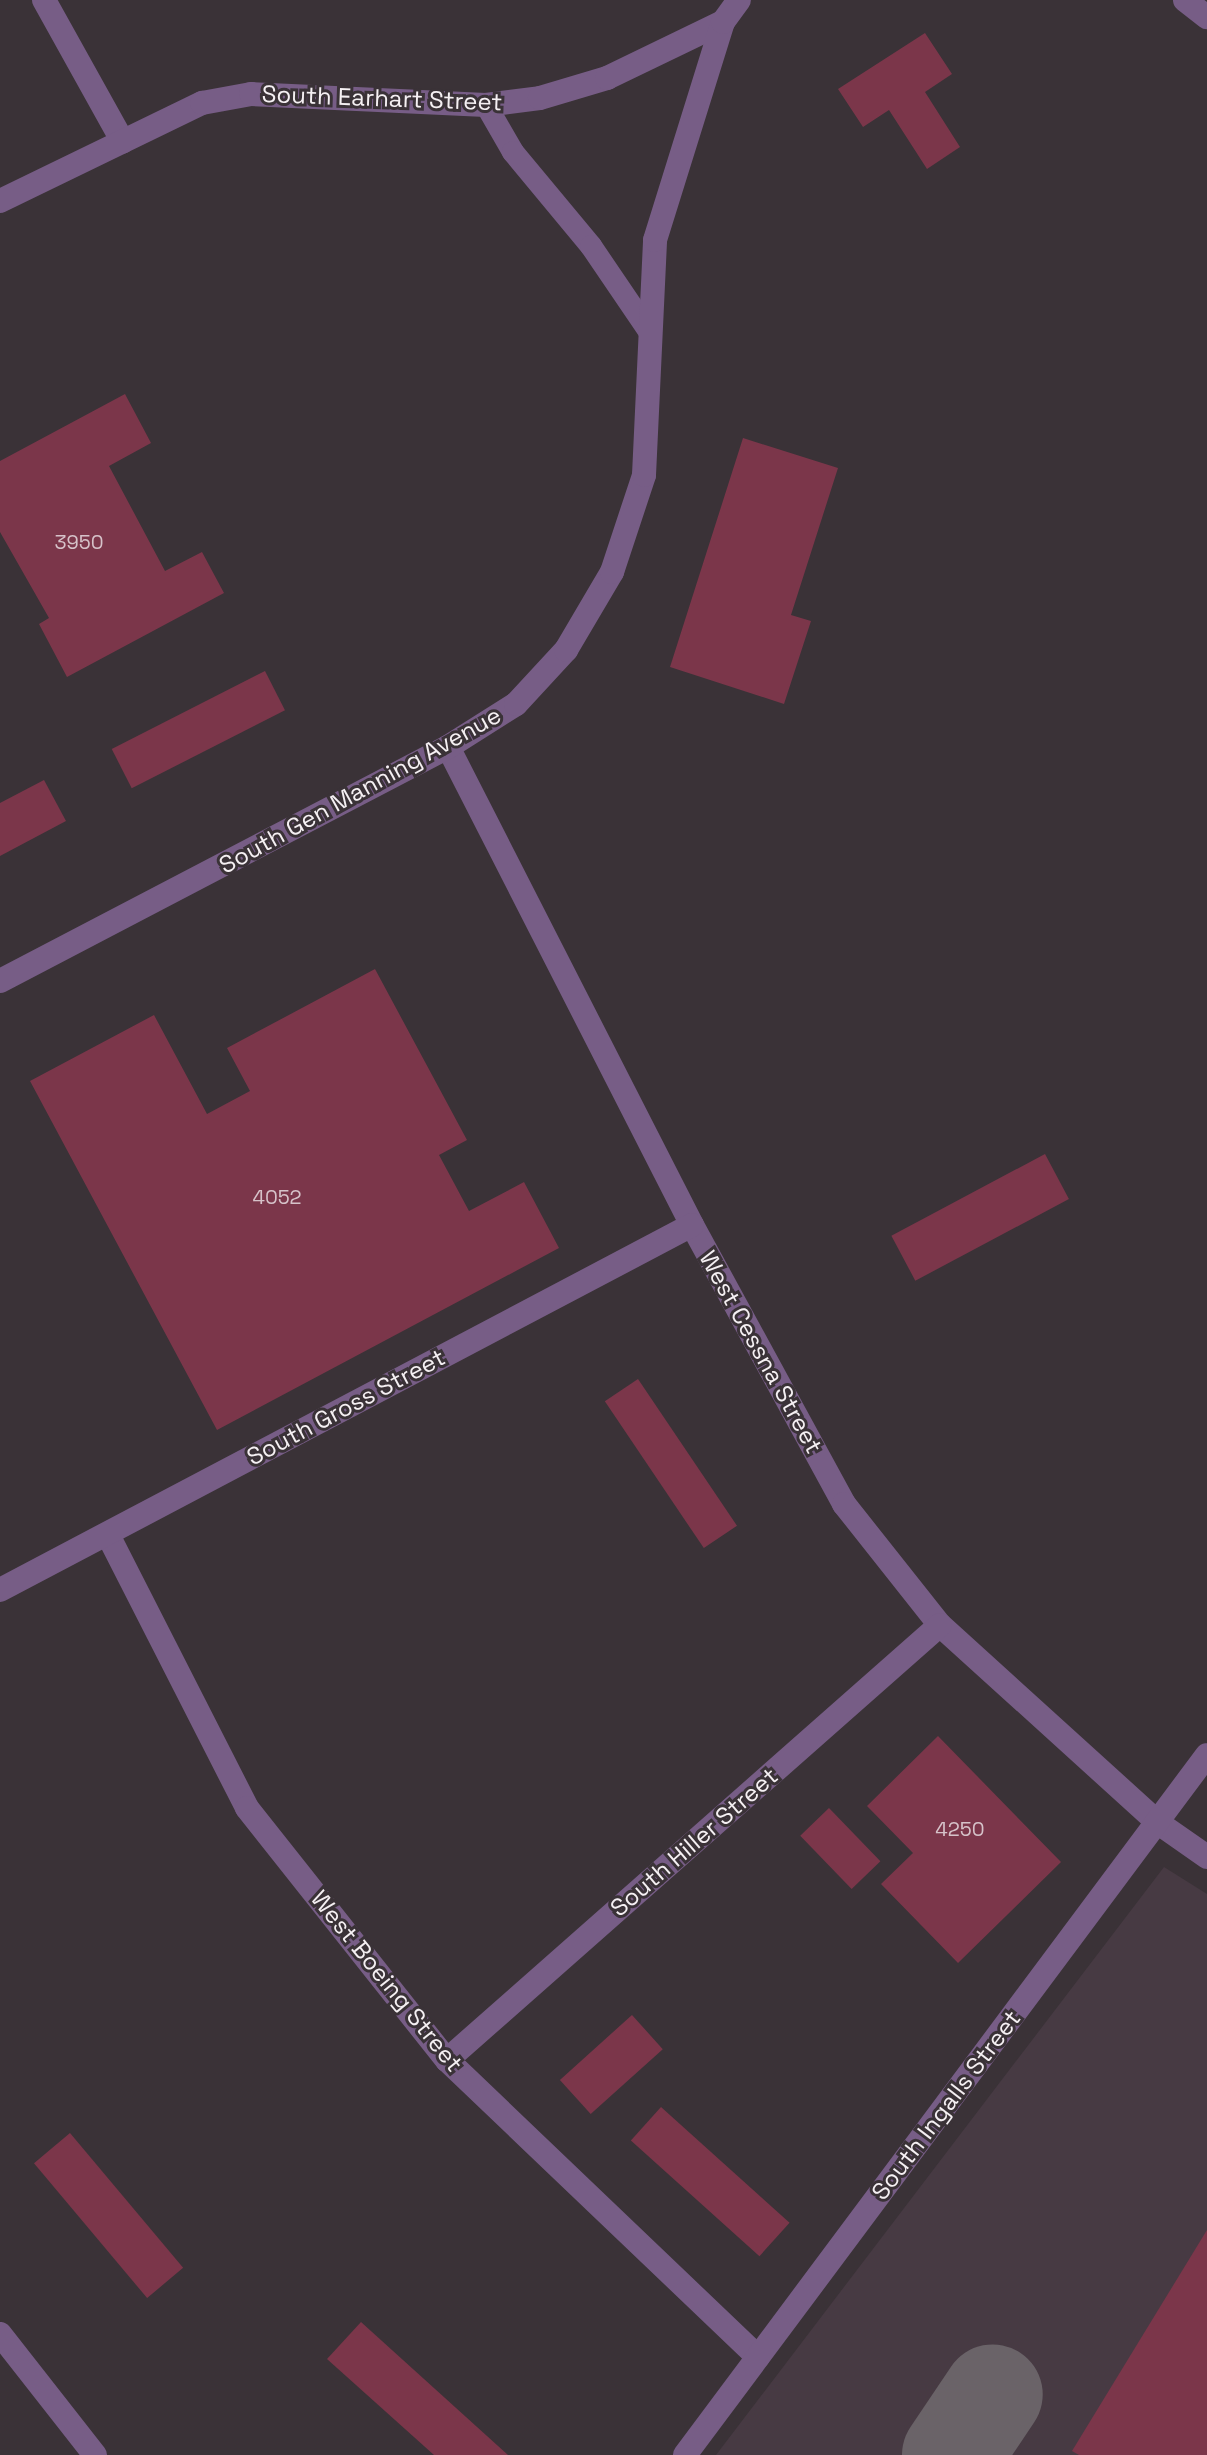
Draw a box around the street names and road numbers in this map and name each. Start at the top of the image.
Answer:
street label: South Earhart Street [261,79,503,117]
street label: South Gen Manning Avenue [214,700,506,880]
street label: West Cessna Street [693,1246,829,1458]
street label: South Gross Street [242,1343,450,1471]
street label: South Hiller Street [604,1761,784,1923]
street label: West Boeing Street [305,1885,469,2077]
street label: South Ingalls Street [865,2005,1027,2205]

